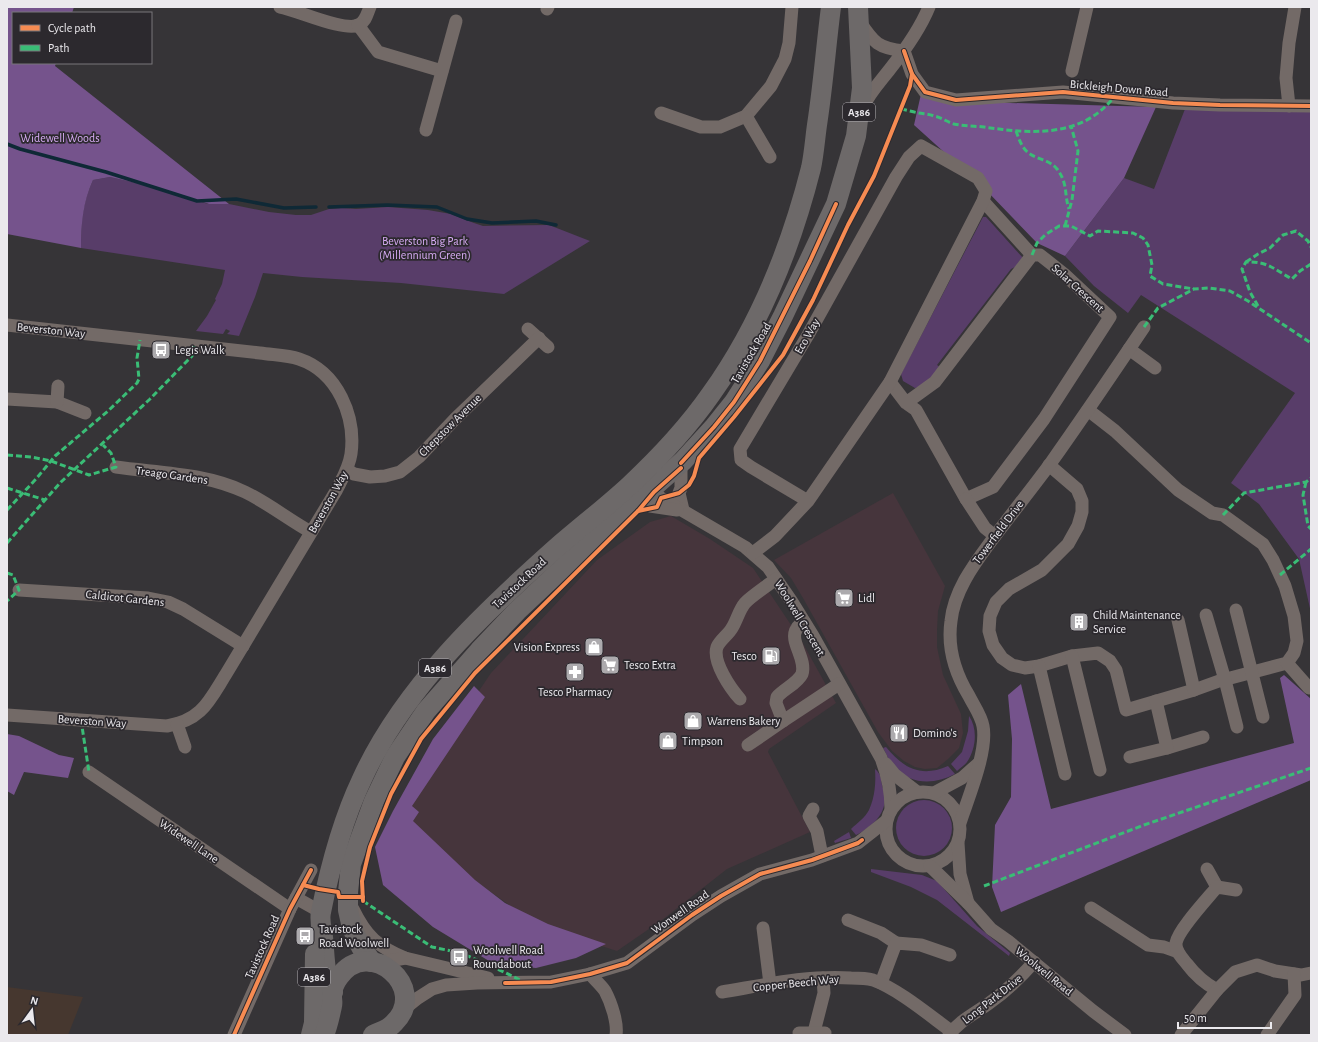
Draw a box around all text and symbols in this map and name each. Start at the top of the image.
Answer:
legend [12,12,152,64]
text: Cycle path [48,22,96,35]
text: Path [48,42,70,54]
street label: Bickleigh Down Road [1069,78,1169,98]
road number: A386 [843,103,875,121]
park label: Widewell Woods [20,132,100,144]
park label: Beverston Big Park (Millennium Green) [379,235,471,261]
street label: Solar Crescent [1050,262,1107,315]
street label: Eco Way [792,316,823,356]
street label: Beverston Way [16,320,86,341]
street label: Tavistock Road [729,320,773,386]
bus stop icon: Legis Walk [150,339,172,361]
place label: Legis Walk [175,344,225,356]
street label: Chepstow Avenue [416,391,484,459]
street label: Treago Gardens [135,464,209,486]
street label: Beverston Way [306,469,351,535]
street label: Towerfield Drive [970,498,1026,566]
street label: Tavistock Road [490,555,548,611]
street label: Woolwell Crescent [773,578,827,658]
supermarket icon: Lidl [833,587,855,609]
street label: Caldicot Gardens [85,588,165,608]
place label: Lidl [858,592,875,604]
place label: Child Maintenance Service [1093,609,1181,635]
building icon: Child Maintenance Service [1068,611,1090,633]
shop icon: Vision Express [583,636,605,658]
place label: Vision Express [514,641,580,653]
fuel station icon: Tesco [760,645,782,667]
place label: Tesco [731,650,757,662]
supermarket icon: Tesco Extra [599,654,621,676]
road number: A386 [419,659,451,677]
place label: Tesco Extra [624,659,676,671]
pharmacy icon: Tesco Pharmacy [564,661,586,683]
place label: Tesco Pharmacy [538,686,612,699]
shop icon: Warrens Bakery [682,710,704,732]
street label: Beverston Way [57,713,127,730]
place label: Warrens Bakery [707,715,780,728]
restaurant icon: Domino's [888,722,910,744]
place label: Domino's [913,727,957,739]
shop icon: Timpson [657,730,679,752]
place label: Timpson [682,735,723,747]
street label: Widewell Lane [157,817,221,865]
street label: Wonwell Road [649,888,711,936]
street label: Tavistock Road [243,913,281,981]
place label: Tavistock Road Woolwell [319,923,389,949]
bus stop icon: Tavistock Road Woolwell [294,925,316,947]
place label: Woolwell Road Roundabout [473,944,543,970]
street label: Woolwell Road [1013,944,1075,998]
bus stop icon: Woolwell Road Roundabout [448,946,470,968]
road number: A386 [298,968,330,986]
street label: Long Park Drive [960,972,1024,1026]
street label: Copper Beech Way [752,973,840,994]
north arrow [12,990,52,1030]
text: N [29,995,40,1007]
scale bar [1178,1004,1271,1030]
text: 50 m [1184,1012,1207,1024]

